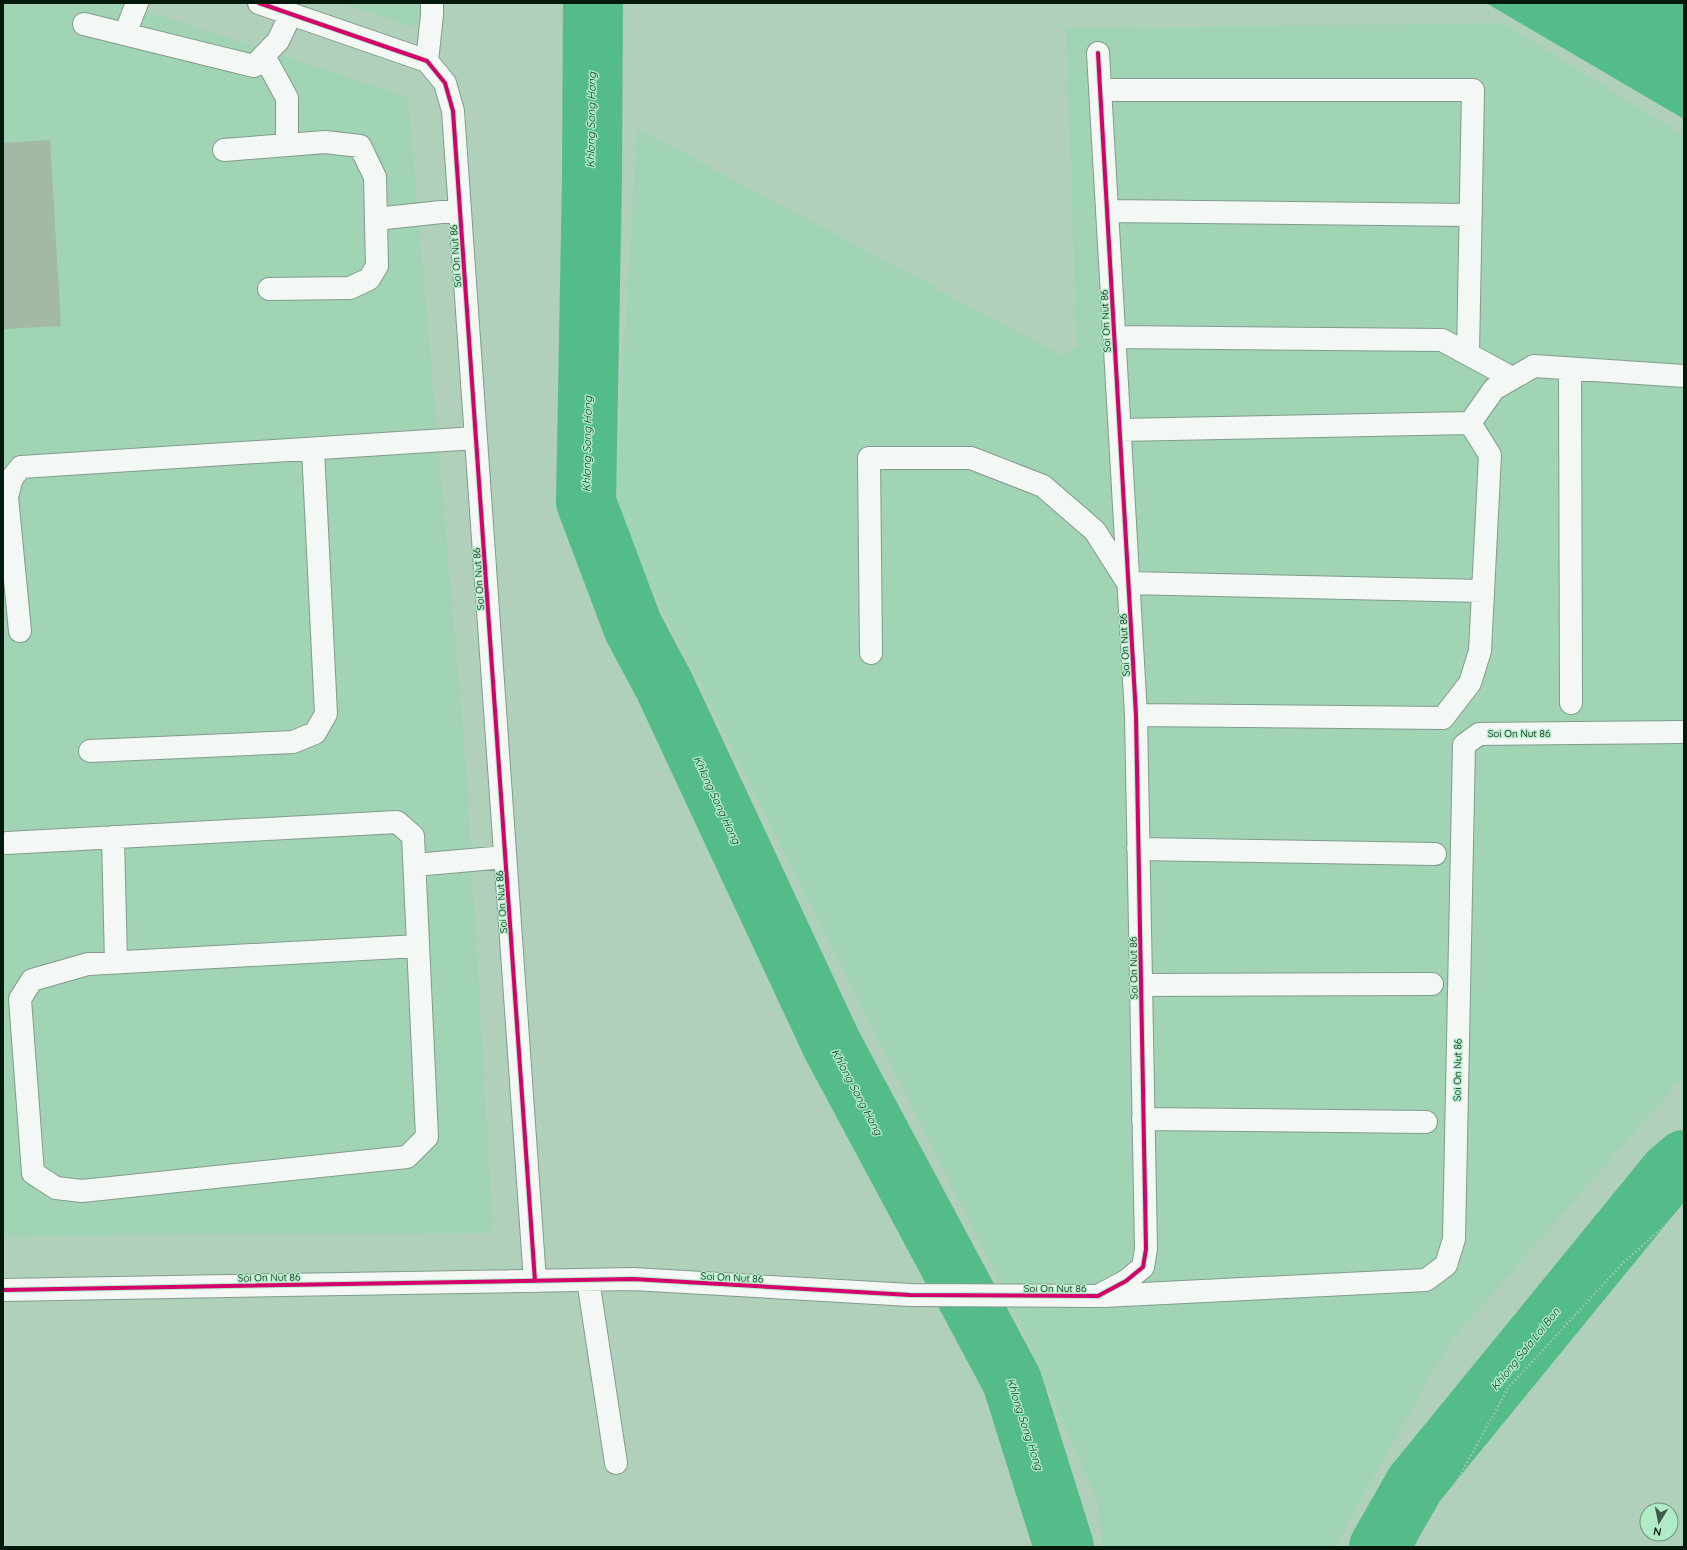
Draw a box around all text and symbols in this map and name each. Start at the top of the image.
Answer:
water label: Khlong Song Hong [583,71,599,168]
street label: Soi On Nut 86 [447,224,464,288]
street label: Soi On Nut 86 [1097,289,1114,353]
water label: Khlong Song Hong [579,395,595,492]
street label: Soi On Nut 86 [470,547,487,611]
street label: Soi On Nut 86 [1116,613,1133,677]
street label: Soi On Nut 86 [1488,727,1551,740]
water label: Khlong Song Hong [690,754,744,847]
street label: Soi On Nut 86 [493,870,510,934]
street label: Soi On Nut 86 [1126,936,1141,999]
street label: Soi On Nut 86 [1450,1038,1465,1101]
water label: Khlong Song Hong [828,1046,886,1139]
street label: Soi On Nut 86 [700,1269,764,1286]
street label: Soi On Nut 86 [238,1270,301,1285]
street label: Soi On Nut 86 [1024,1282,1087,1295]
water label: Khlong Sala Loi Bon [1487,1304,1563,1393]
water label: Khlong Song Hong [1004,1376,1047,1473]
north arrow [1639,1502,1679,1542]
text: N [1652,1524,1662,1539]

